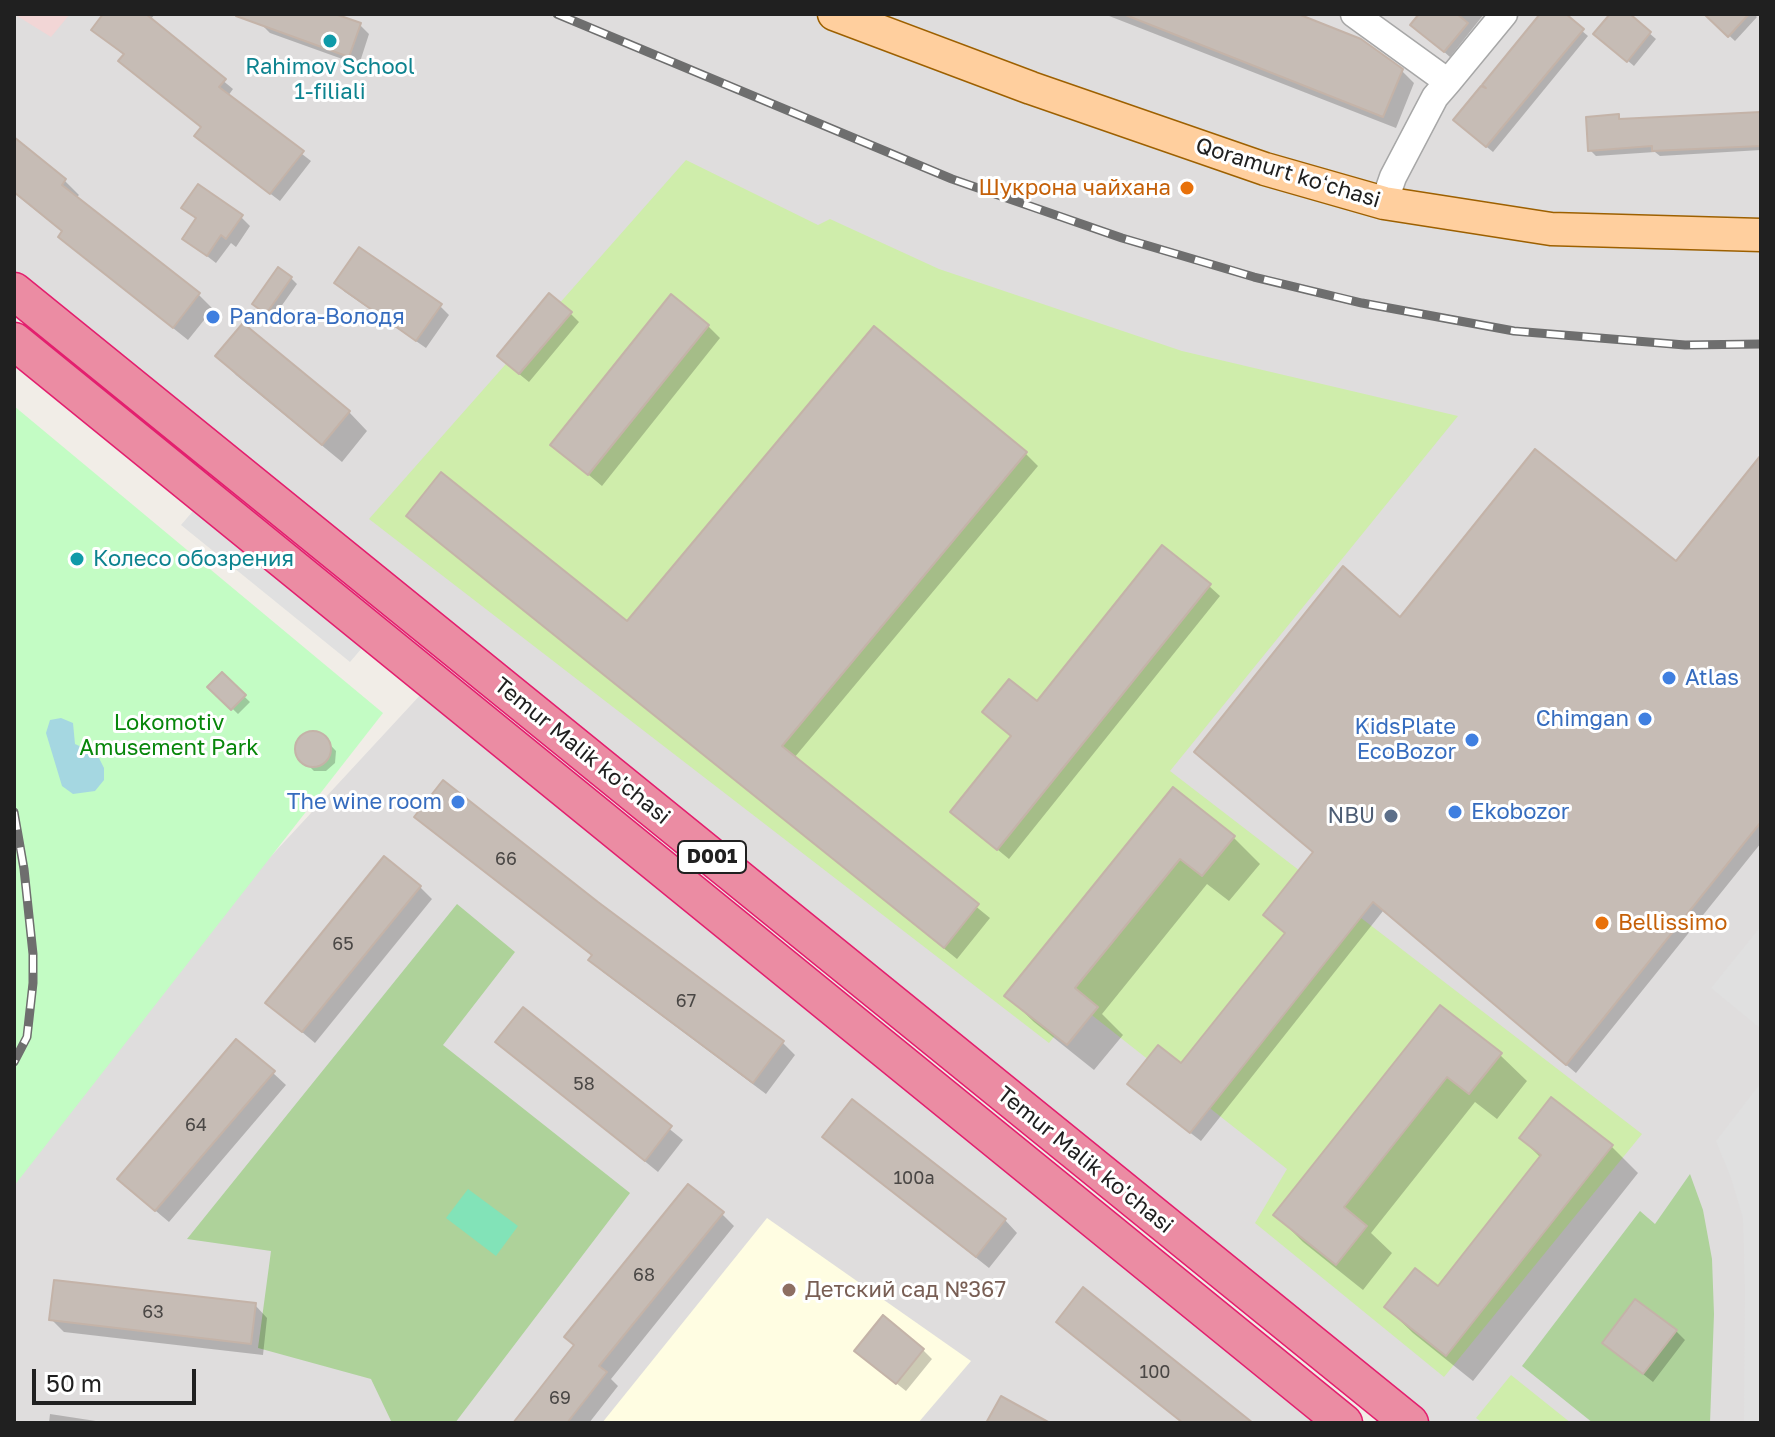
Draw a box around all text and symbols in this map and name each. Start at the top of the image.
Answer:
marker: Rahimov School 1-filiali [321,32,339,50]
place label: Rahimov School 1-filiali [245,54,415,106]
street label: Qoramurt koʻchasi [1192,132,1384,214]
place label: Шукрона чайхана [978,175,1171,201]
marker: Шукрона чайхана [1178,179,1196,197]
place label: Pandora-Володя [229,304,405,330]
marker: Pandora-Володя [204,308,222,326]
place label: Колесо обозрения [93,546,294,572]
marker: Колесо обозрения [68,550,86,568]
place label: Atlas [1685,665,1739,691]
marker: Atlas [1660,669,1678,687]
street label: Temur Malik ko'chasi [489,672,675,830]
place label: Chimgan [1536,706,1629,732]
park label: Lokomotiv Amusement Park [79,710,259,762]
marker: Chimgan [1636,710,1654,728]
place label: KidsPlate EcoBozor [1355,714,1456,766]
marker: KidsPlate EcoBozor [1463,731,1481,749]
place label: The wine room [287,789,442,815]
marker: The wine room [449,793,467,811]
place label: Ekobozor [1471,799,1569,825]
place label: NBU [1327,803,1375,829]
marker: Ekobozor [1446,803,1464,821]
marker: NBU [1382,807,1400,825]
road number: D001 [678,841,746,873]
house number: 66 [495,848,517,870]
place label: Bellissimo [1618,910,1727,936]
marker: Bellissimo [1593,914,1611,932]
house number: 65 [332,933,354,955]
house number: 67 [676,990,696,1012]
house number: 58 [573,1073,595,1095]
street label: Temur Malik ko'chasi [992,1081,1178,1239]
house number: 64 [185,1114,207,1136]
house number: 100а [893,1167,935,1189]
house number: 68 [633,1264,655,1286]
place label: Детский сад №367 [805,1277,1006,1303]
marker: Детский сад №367 [780,1281,798,1299]
house number: 63 [142,1301,164,1323]
scale bar [36,1353,200,1403]
house number: 100 [1139,1361,1171,1383]
text: 50 m [46,1368,102,1397]
house number: 69 [549,1387,571,1409]

